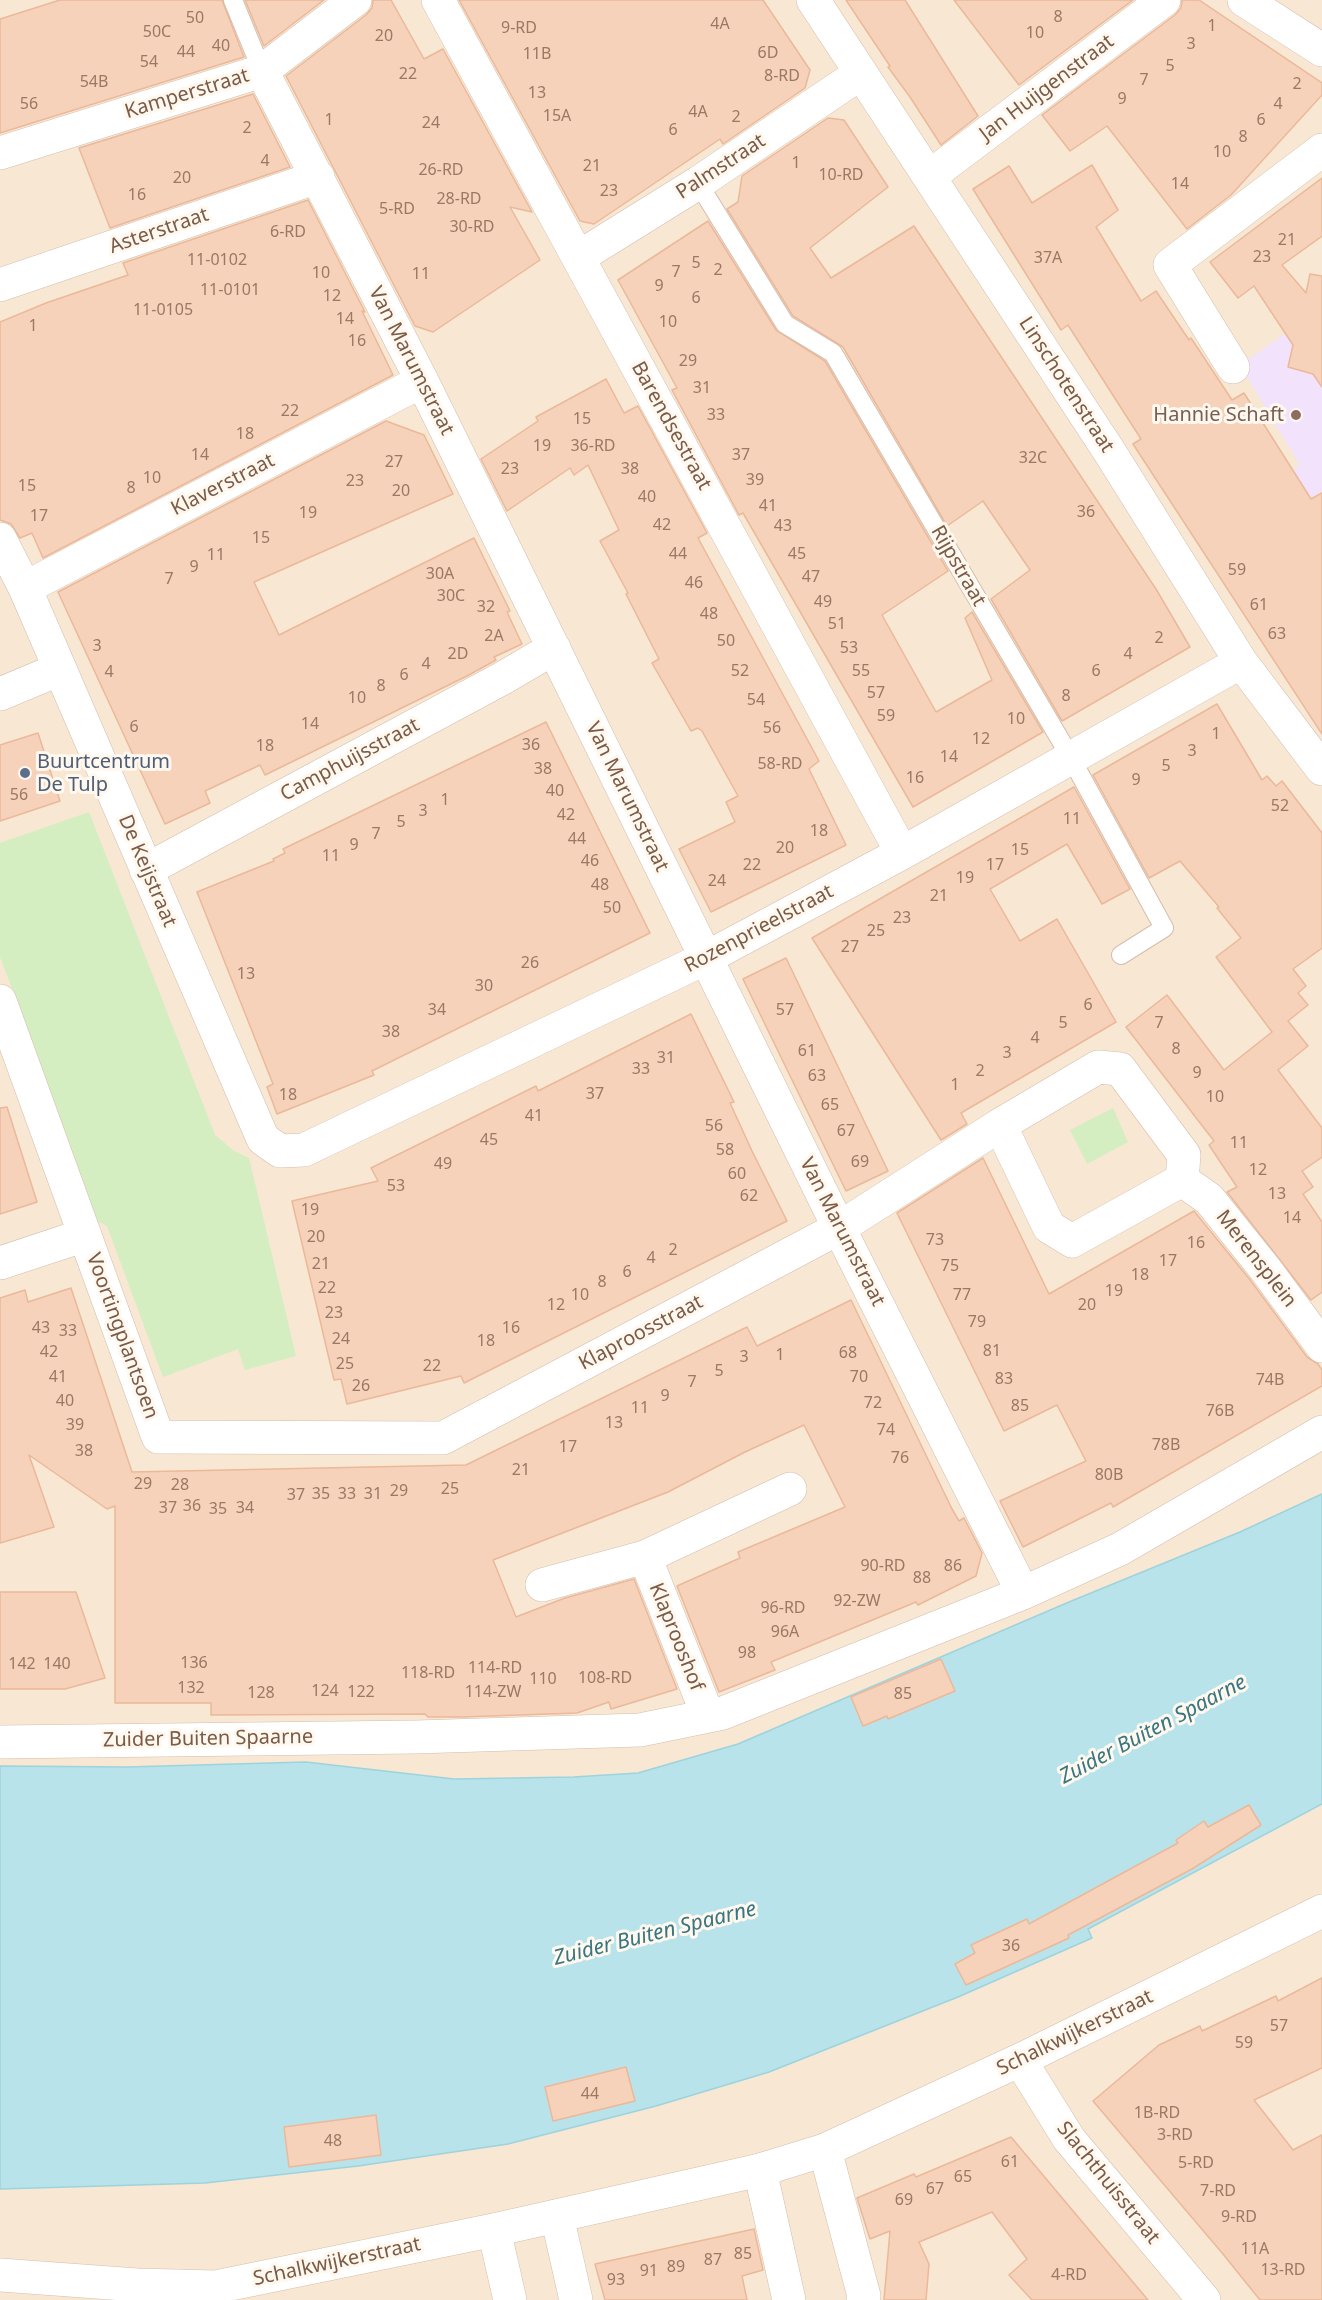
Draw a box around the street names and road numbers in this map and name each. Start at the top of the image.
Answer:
street label: Jan Huijgenstraat [975,30,1119,146]
street label: Kamperstraat [122,64,252,124]
street label: Palmstraat [672,129,770,205]
street label: Asterstraat [106,203,212,259]
street label: Van Marumstraat [363,283,459,439]
street label: Linschotenstraat [1013,313,1119,457]
street label: Barendsestraat [626,358,716,494]
street label: Klaverstraat [167,449,279,521]
street label: Rijpstraat [925,521,991,611]
street label: Camphuijsstraat [276,713,424,807]
street label: Van Marumstraat [580,718,674,876]
street label: De Keijstraat [113,811,181,931]
street label: Rozenprieelstraat [680,880,838,978]
street label: Van Marumstraat [794,1154,890,1310]
street label: Merensplein [1211,1206,1301,1312]
street label: Voortingplantsoen [81,1250,163,1422]
street label: Klaproosstraat [575,1290,707,1376]
street label: Klaprooshof [644,1580,708,1694]
street label: Zuider Buiten Spaarne [103,1725,313,1753]
street label: Schalkwijkerstraat [993,1985,1157,2081]
street label: Slachthuisstraat [1051,2117,1165,2249]
street label: Schalkwijkerstraat [251,2233,423,2291]

